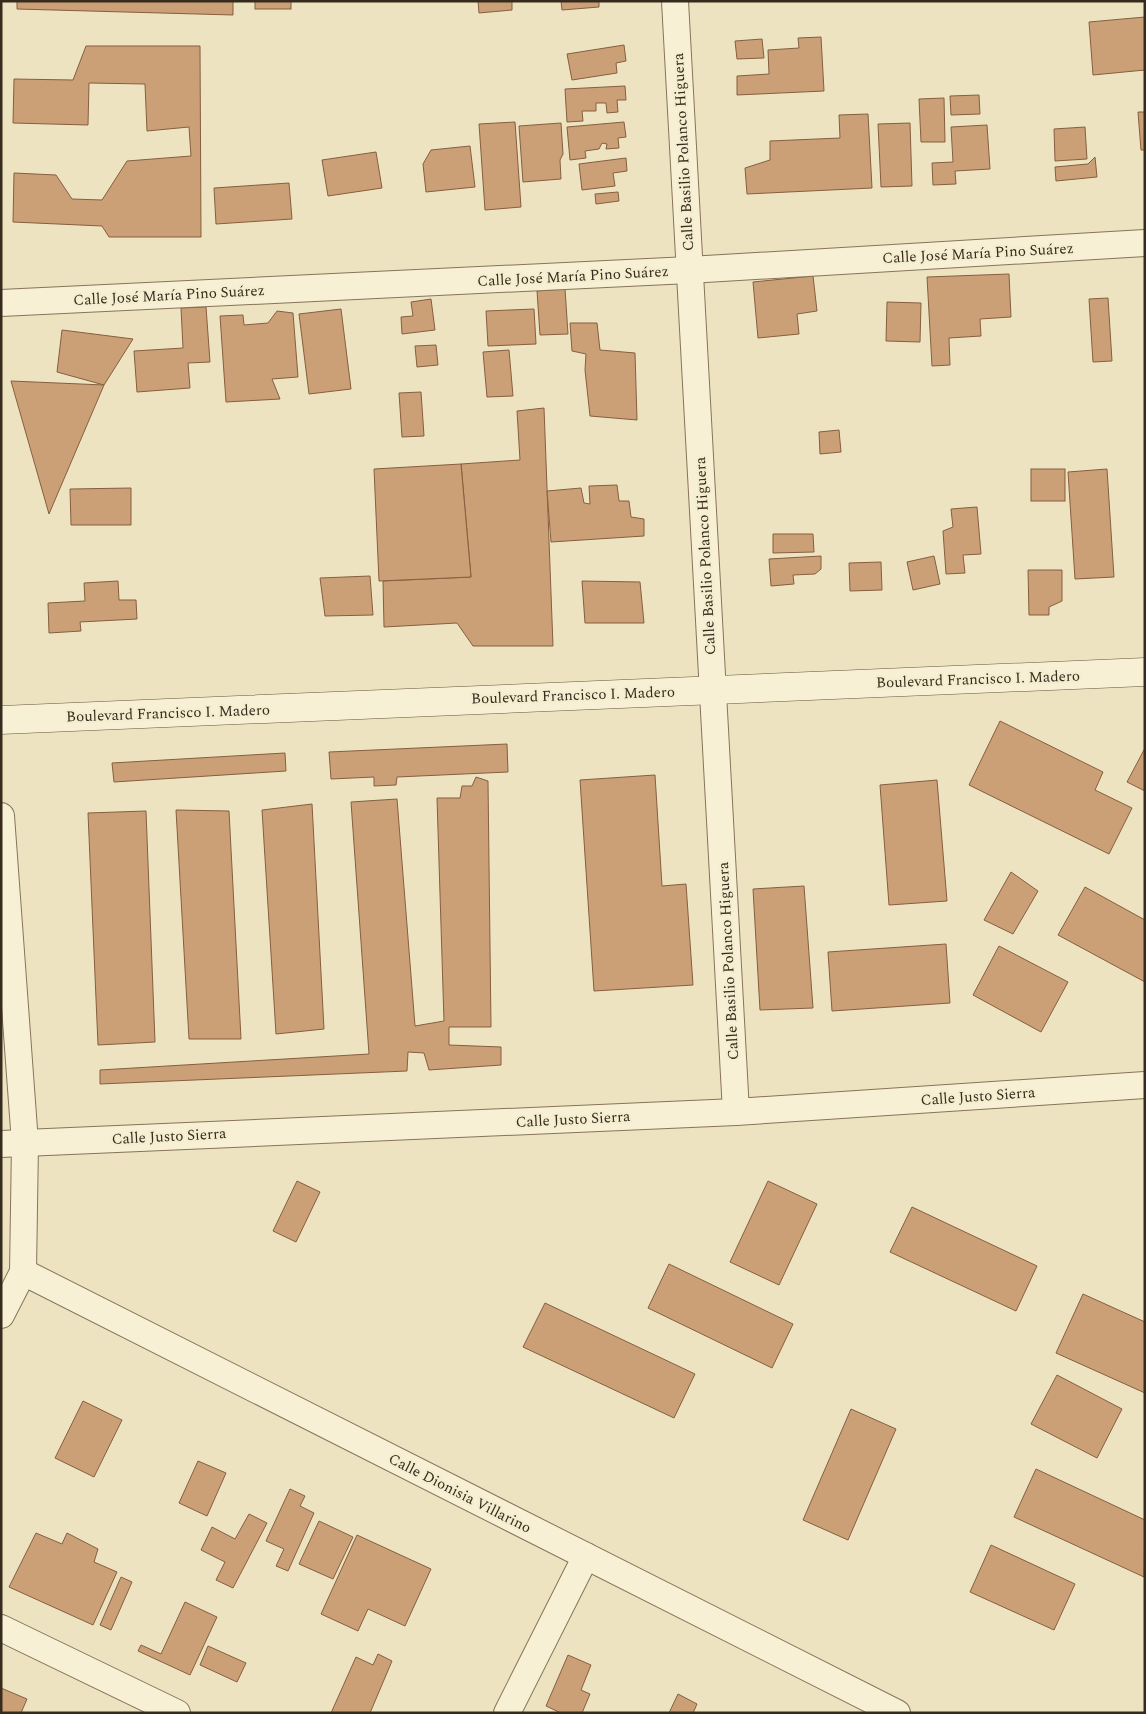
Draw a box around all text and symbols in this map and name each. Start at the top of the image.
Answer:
street label: Calle Basilio Polanco Higuera [667,52,700,252]
street label: Calle José María Pino Suárez [882,237,1074,270]
street label: Calle José María Pino Suárez [477,260,669,293]
street label: Calle José María Pino Suárez [73,279,265,312]
street label: Calle Basilio Polanco Higuera [689,456,722,656]
street label: Boulevard Francisco I. Madero [876,664,1080,695]
street label: Boulevard Francisco I. Madero [471,680,675,711]
street label: Boulevard Francisco I. Madero [66,698,270,729]
street label: Calle Basilio Polanco Higuera [712,861,745,1061]
street label: Calle Justo Sierra [920,1081,1037,1112]
street label: Calle Justo Sierra [515,1105,632,1134]
street label: Calle Justo Sierra [111,1122,228,1151]
street label: Calle Dionisia Villarino [384,1447,535,1539]

